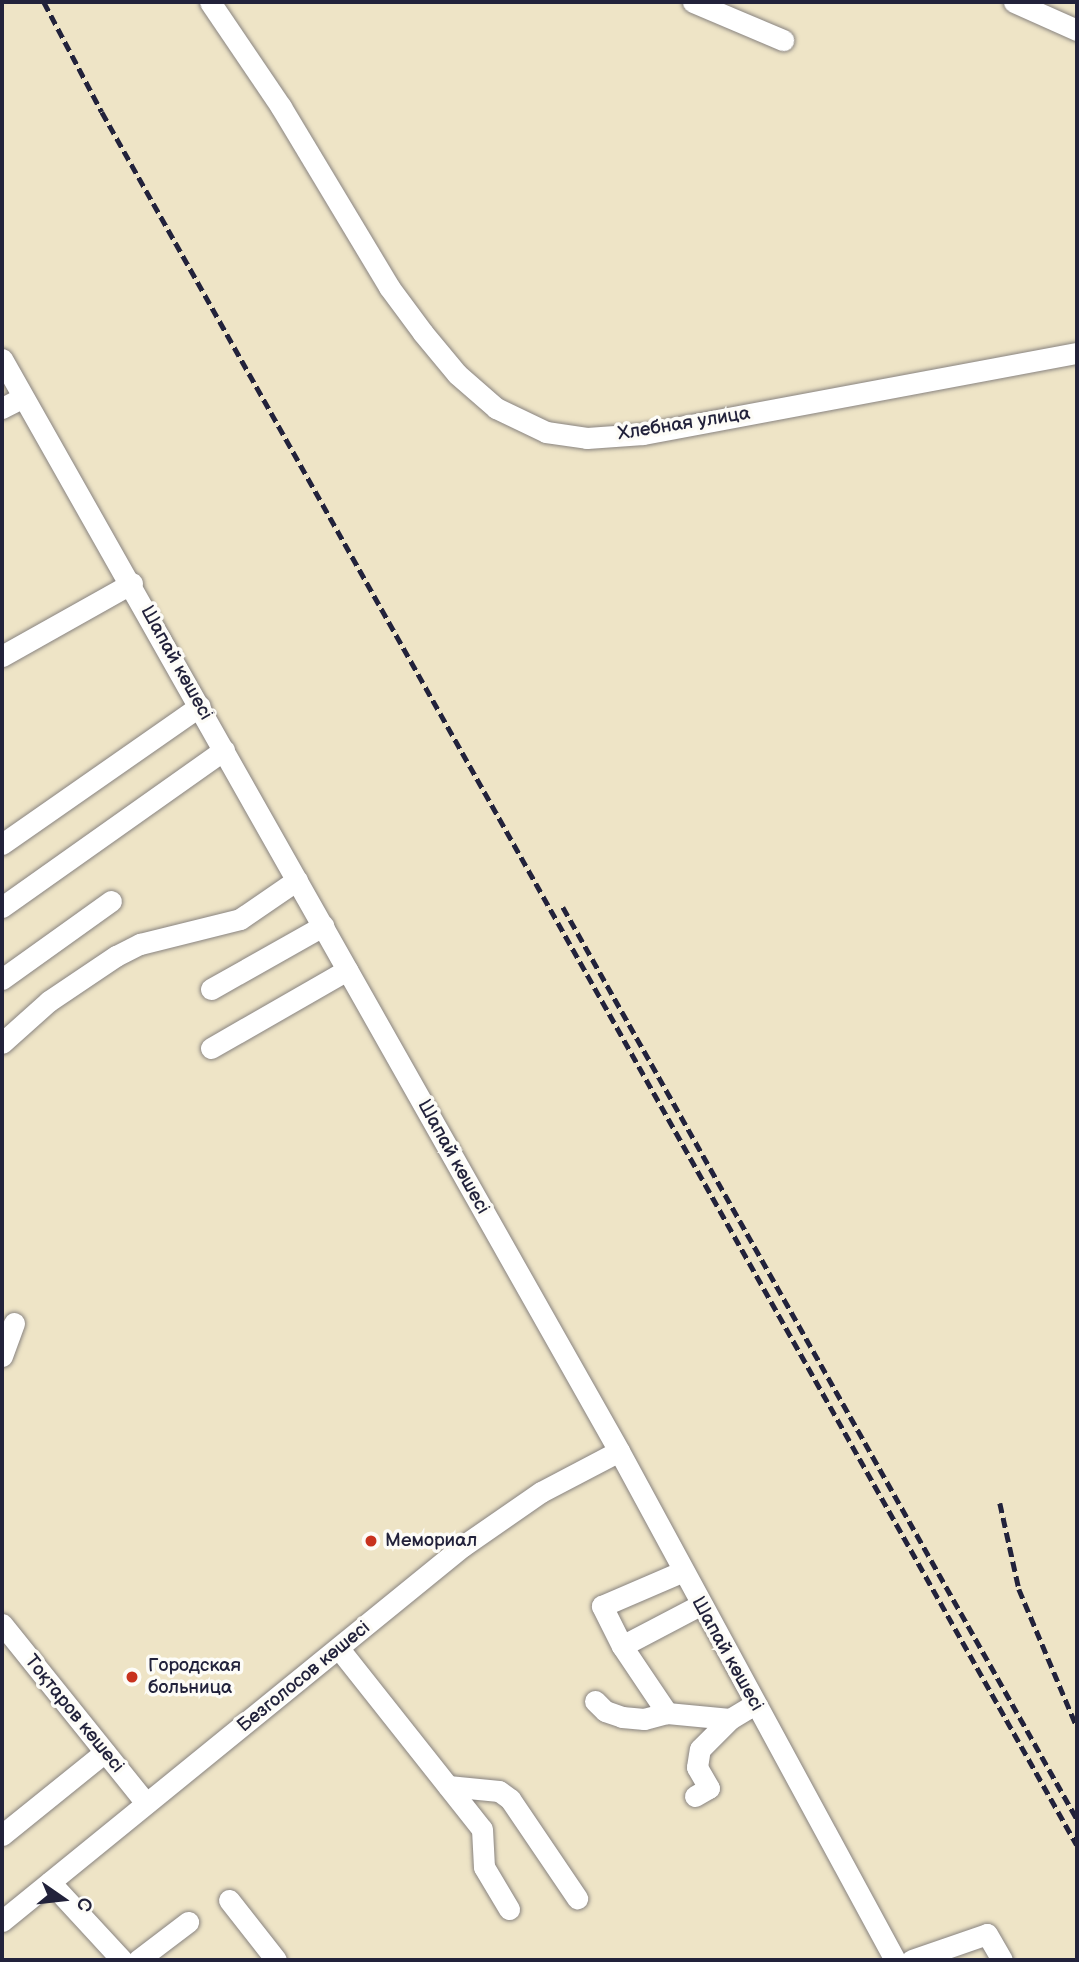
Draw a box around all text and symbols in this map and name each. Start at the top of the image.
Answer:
street label: Хлебная улица [616,402,752,446]
street label: Шапай көшесі [135,602,217,724]
street label: Шапай көшесі [412,1096,494,1218]
place label: Мемориал [385,1530,477,1552]
marker: Мемориал [363,1533,379,1549]
street label: Шапай көшесі [686,1593,768,1715]
street label: Безголосов көшесі [233,1616,375,1738]
street label: Тоқтаров көшесі [19,1650,129,1778]
place label: Городская больница [148,1655,241,1699]
marker: Городская больница [122,1667,142,1687]
north arrow [28,1864,98,1934]
text: С [71,1895,97,1913]

